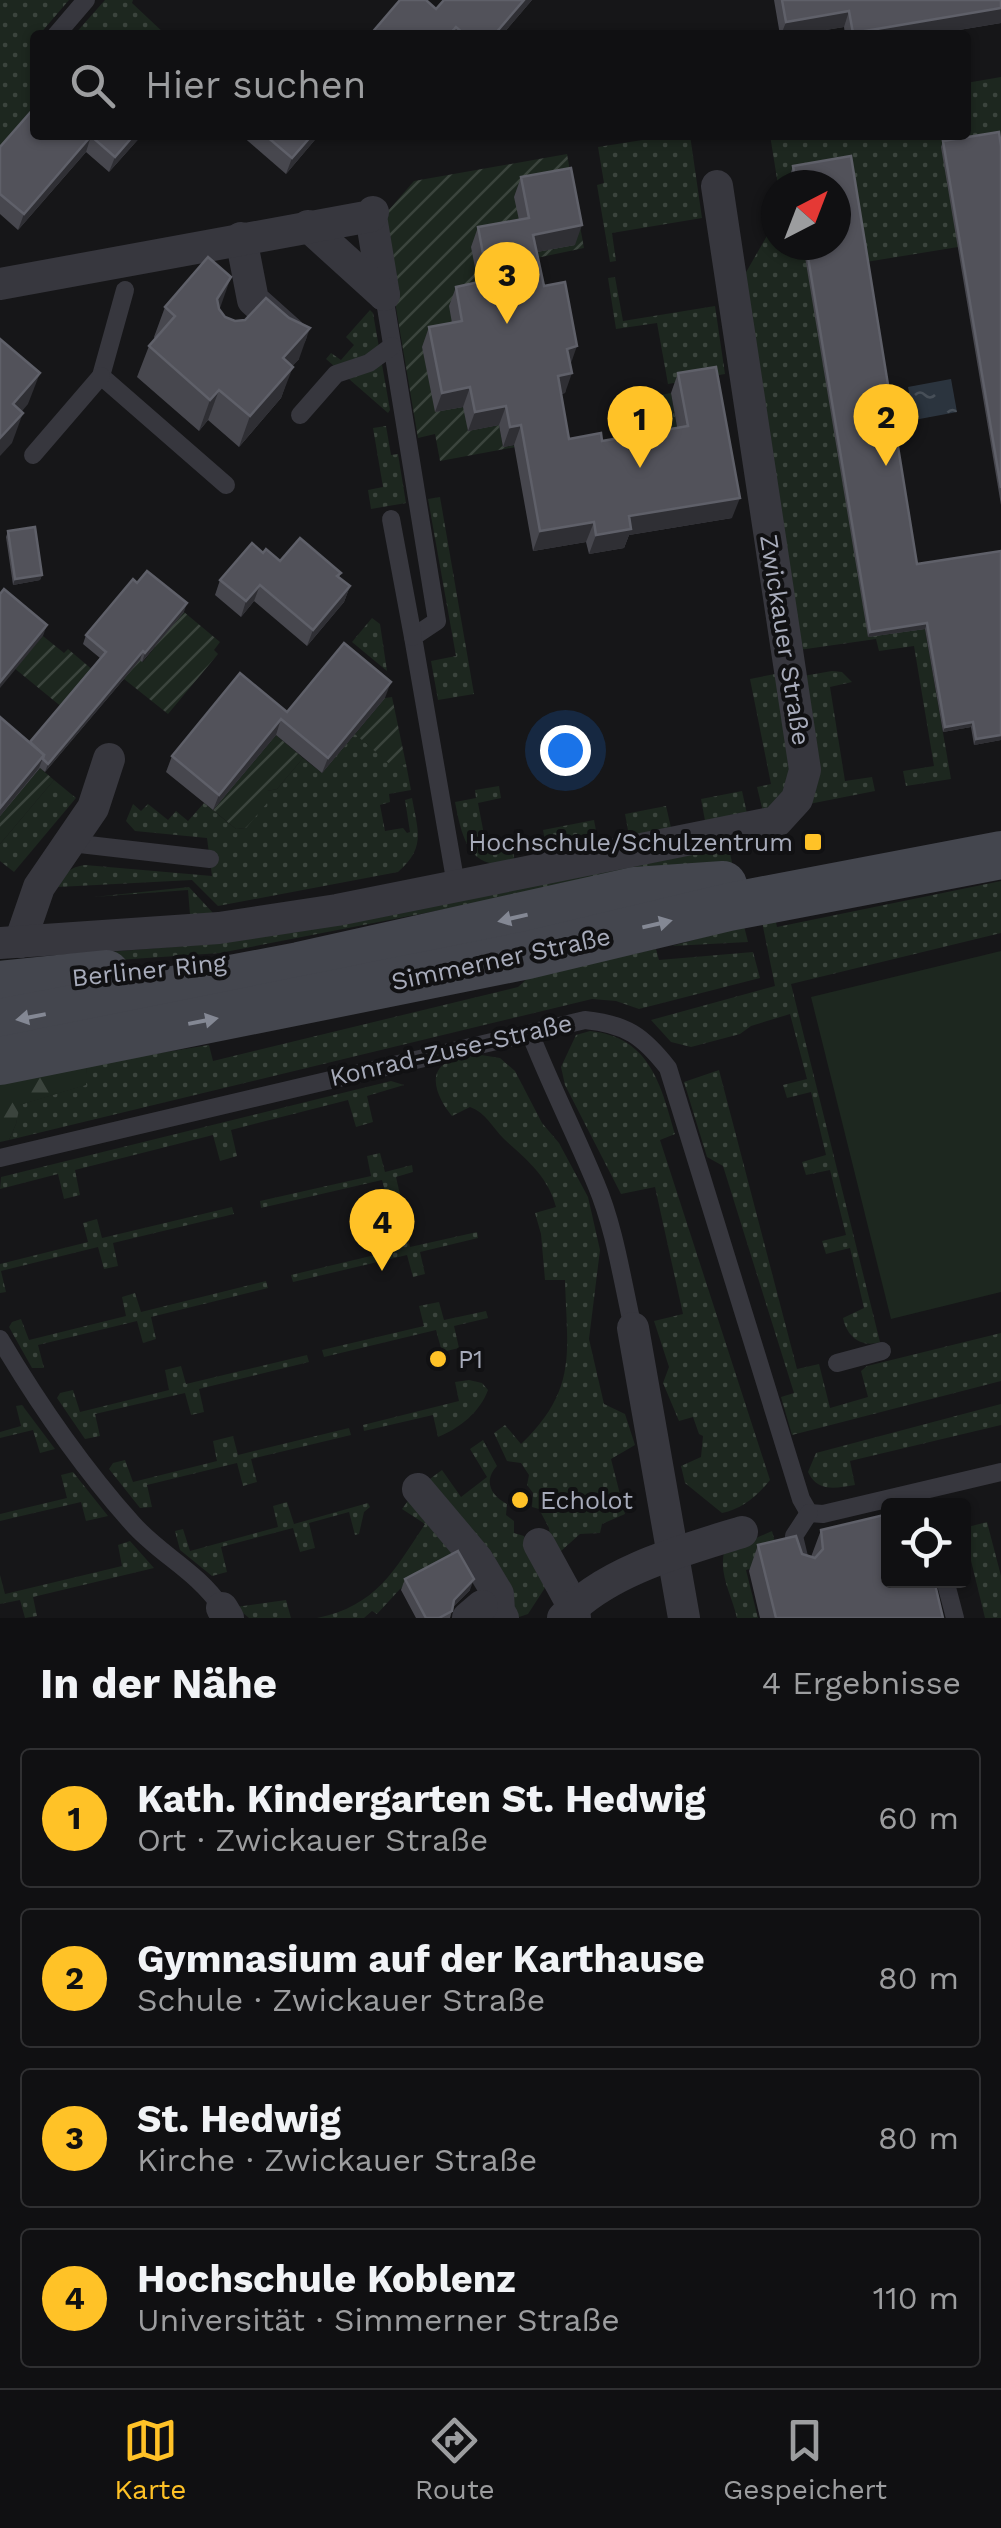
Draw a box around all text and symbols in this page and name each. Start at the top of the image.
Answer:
search box [30,30,971,140]
icon: search [65,58,120,113]
text: Hier suchen [145,63,366,107]
north arrow [761,170,851,260]
pin: 3 [474,242,540,324]
pin: 2 [854,384,918,466]
pin: 1 [608,386,672,468]
street label: Zwickauer Straße [754,532,816,748]
your location [540,725,591,776]
place label: Hochschule/Schulzentrum [468,828,793,857]
marker: Hochschule/Schulzentrum [802,831,824,853]
one-way arrow [497,911,528,927]
one-way arrow [642,916,673,931]
street label: Simmerner Straße [389,922,613,996]
street label: Berliner Ring [70,947,228,993]
street label: Konrad-Zuse-Straße [327,1008,575,1092]
one-way arrow [15,1009,46,1025]
one-way arrow [188,1012,219,1028]
pin: 4 [350,1188,414,1271]
place label: P1 [458,1345,483,1374]
marker: P1 [427,1348,449,1370]
place label: Echolot [540,1486,633,1515]
marker: Echolot [509,1489,531,1511]
map controls [881,1498,971,1588]
button: locate [881,1498,971,1588]
text: In der Nähe [40,1659,277,1708]
text: 4 Ergebnisse [762,1664,961,1702]
text: Kath. Kindergarten St. Hedwig [137,1777,706,1821]
text: 1 [68,1799,81,1837]
text: 60 m [878,1799,959,1837]
text: Ort · Zwickauer Straße [137,1821,488,1859]
text: Gymnasium auf der Karthause [137,1937,705,1981]
text: 2 [65,1959,84,1997]
text: 80 m [878,1959,959,1997]
text: Schule · Zwickauer Straße [137,1981,545,2019]
text: St. Hedwig [137,2097,341,2141]
text: 3 [65,2119,84,2157]
text: 80 m [878,2119,959,2157]
text: Kirche · Zwickauer Straße [137,2141,537,2179]
text: Hochschule Koblenz [137,2257,516,2301]
text: 4 [64,2279,85,2317]
text: 110 m [873,2279,959,2317]
text: Universität · Simmerner Straße [137,2301,620,2339]
tab: Karte [114,2413,186,2506]
tab: Route [415,2413,495,2506]
tab: Gespeichert [723,2413,887,2506]

